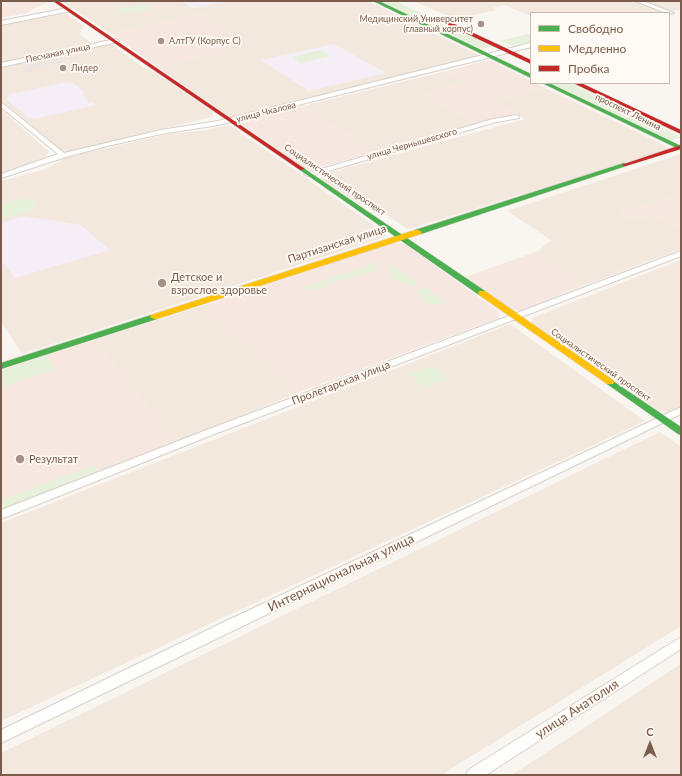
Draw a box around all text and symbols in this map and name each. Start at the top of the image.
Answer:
legend [530,12,670,84]
place label: Медицинский Университет (главный корпус) [359,14,473,35]
marker: Медицинский Университет (главный корпус) [476,19,486,29]
text: Свободно [568,21,623,36]
marker: АлтГУ (Корпус С) [156,36,166,46]
place label: АлтГУ (Корпус С) [169,36,241,46]
street label: Песчаная улица [25,41,91,65]
text: Медленно [568,41,626,56]
text: Пробка [568,61,609,76]
marker: Лидер [58,63,68,73]
place label: Лидер [71,63,98,73]
street label: проспект Ленина [593,91,663,133]
street label: улица Чкалова [235,99,297,125]
street label: улица Чернышевского [366,126,458,162]
street label: Социалистический проспект [282,142,388,218]
street label: Партизанская улица [286,222,388,266]
place label: Детское и взрослое здоровье [171,270,267,296]
marker: Детское и взрослое здоровье [156,277,168,289]
street label: Социалистический проспект [549,326,653,404]
street label: Пролетарская улица [290,358,392,408]
place label: Результат [29,452,78,466]
marker: Результат [14,453,26,465]
street label: Интернациональная улица [265,531,417,615]
street label: улица Анатолия [532,676,622,742]
north arrow [630,724,670,764]
text: С [646,725,654,738]

